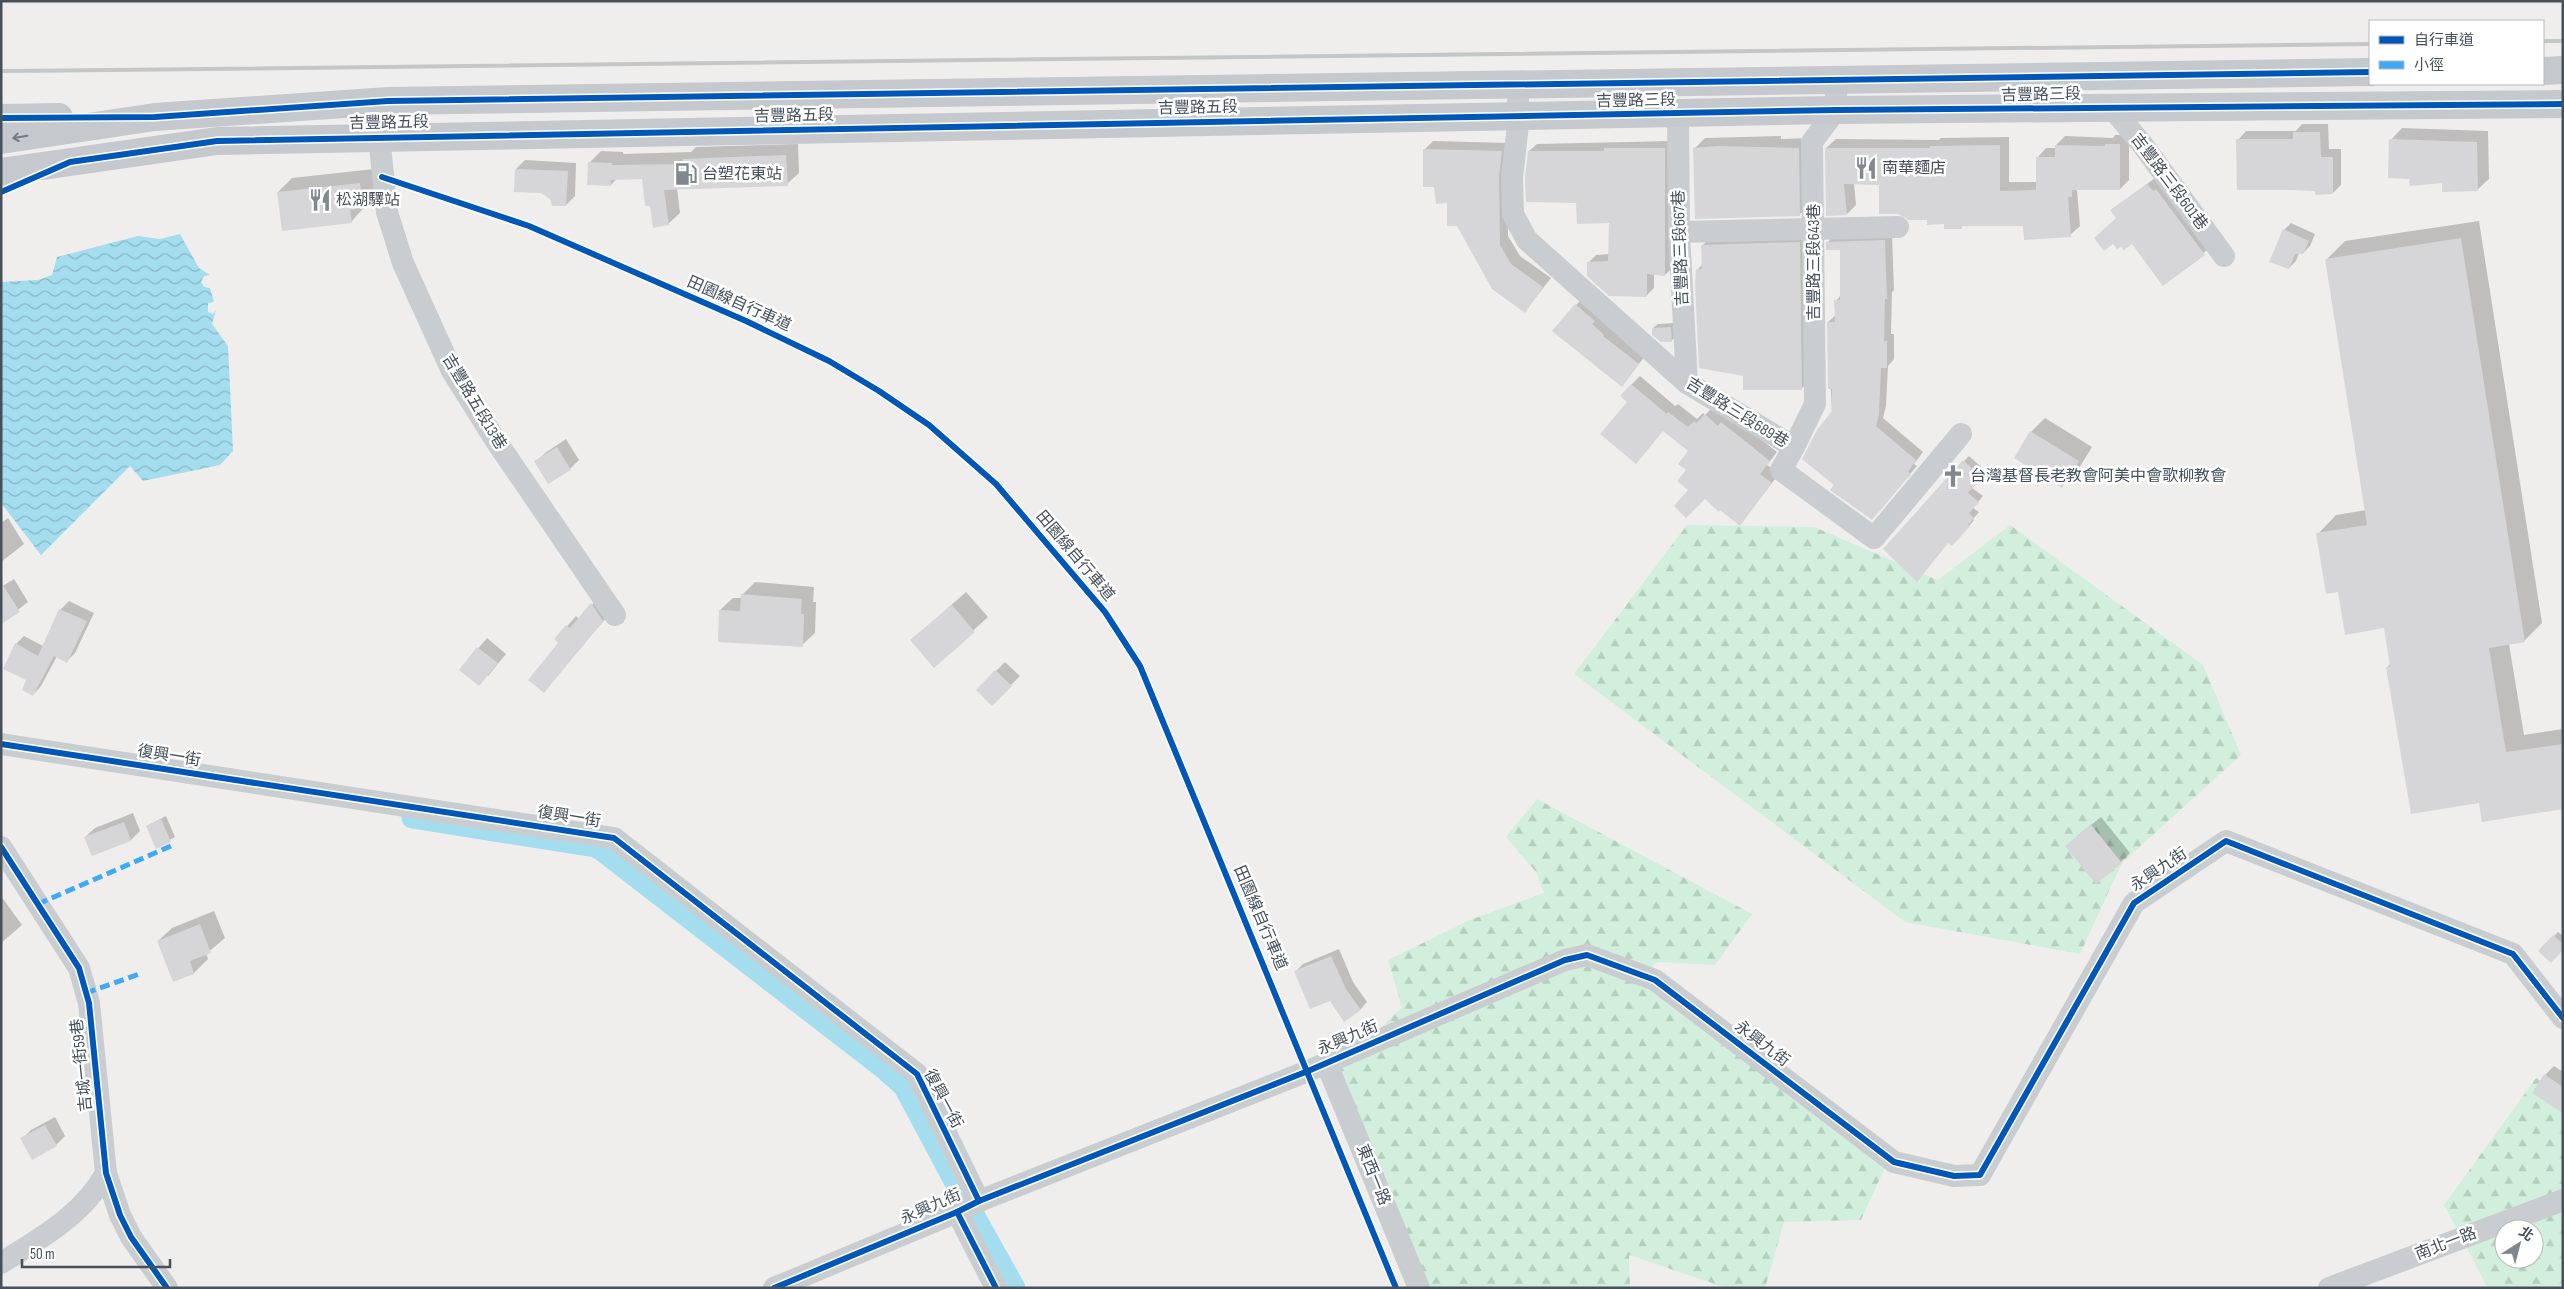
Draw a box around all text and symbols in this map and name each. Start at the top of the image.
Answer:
legend [2369,20,2544,85]
text: 自行車道 [2414,31,2474,50]
text: 小徑 [2414,56,2444,75]
street label: 吉豐路三段 [2001,85,2081,105]
street label: 吉豐路三段 [1596,91,1676,111]
street label: 吉豐路五段 [1158,98,1238,118]
street label: 吉豐路五段 [754,106,834,126]
street label: 吉豐路五段 [349,113,429,133]
street label: 吉豐路三段601巷 [2127,130,2211,234]
one-way arrow [13,132,29,142]
restaurant icon: 南華麵店 [1853,155,1879,181]
place label: 南華麵店 [1882,159,1946,178]
fuel station icon: 台塑花東站 [673,161,699,187]
place label: 台塑花東站 [702,165,782,184]
restaurant icon: 松湖驛站 [307,187,333,213]
street label: 吉豐路三段667巷 [1669,189,1693,307]
place label: 松湖驛站 [336,191,400,210]
street label: 吉豐路三段643巷 [1805,204,1824,320]
street label: 田園線自行車道 [684,273,794,335]
street label: 吉豐路五段13巷 [438,351,510,453]
street label: 吉豐路三段689巷 [1682,374,1792,452]
church icon: 台灣基督長老教會阿美中會歌柳教會 [1940,463,1966,489]
place label: 台灣基督長老教會阿美中會歌柳教會 [1970,467,2226,486]
street label: 田園線自行車道 [1032,507,1118,605]
street label: 復興一街 [136,742,202,770]
street label: 復興一街 [536,803,602,831]
street label: 永興九街 [2127,844,2191,896]
street label: 田園線自行車道 [1229,863,1291,973]
street label: 永興九街 [1315,1017,1381,1059]
street label: 永興九街 [1731,1017,1793,1071]
street label: 吉城一街59巷 [68,1018,96,1112]
street label: 復興一街 [920,1066,966,1132]
street label: 東西一路 [1352,1142,1394,1208]
street label: 永興九街 [898,1185,964,1229]
north arrow [2494,1219,2544,1269]
text: 北 [2516,1223,2537,1245]
street label: 南北一路 [2413,1224,2479,1264]
scale bar [22,1236,170,1268]
text: 50 m [30,1245,55,1264]

